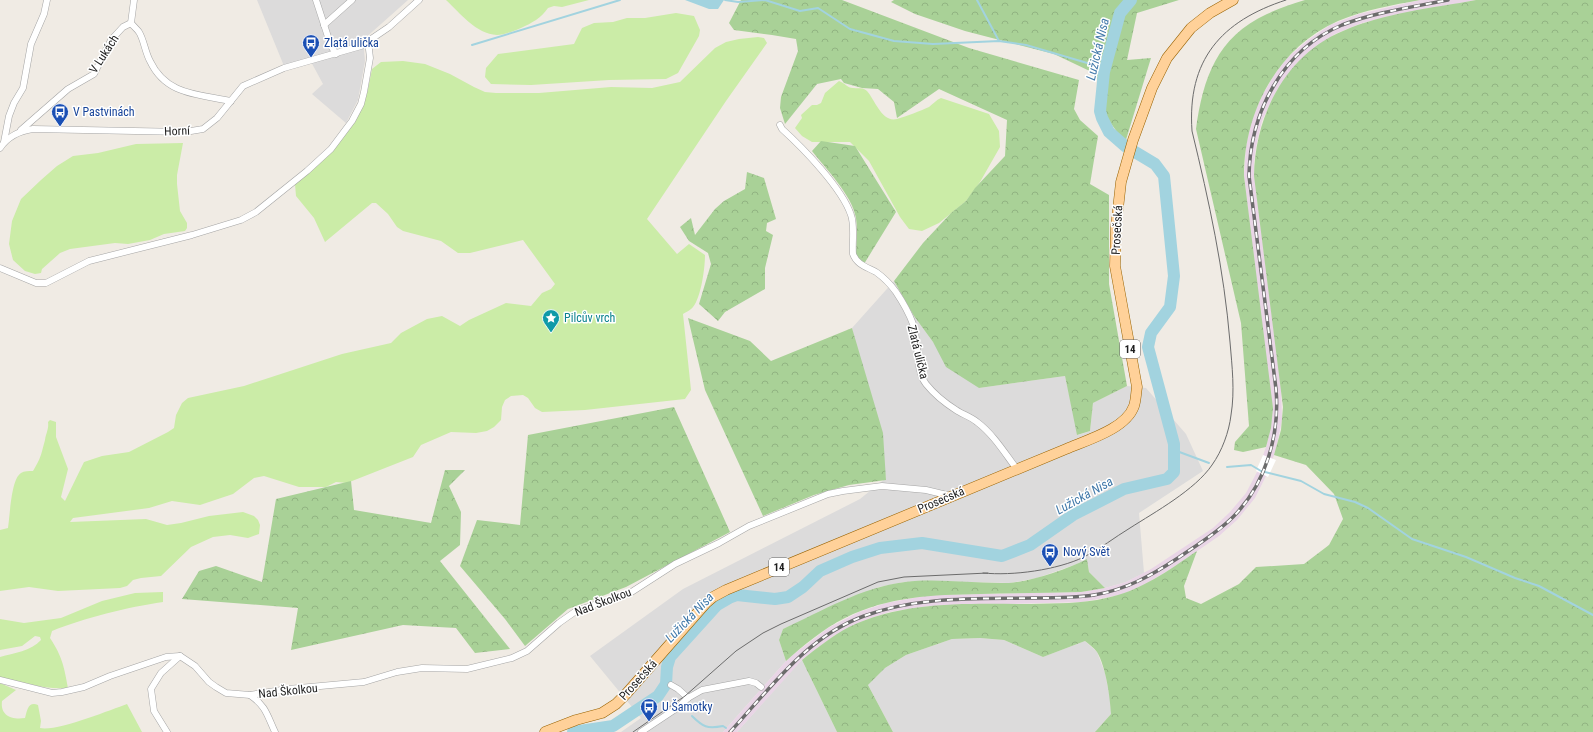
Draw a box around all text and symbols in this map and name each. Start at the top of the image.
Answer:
water label: Lužická Nisa [1083,17,1112,82]
street label: V Lukách [86,32,122,76]
bus stop icon: Zlatá ulička [301,33,321,58]
place label: Zlatá ulička [324,36,379,50]
bus stop icon: V Pastvinách [50,102,70,127]
place label: V Pastvinách [73,105,135,119]
street label: Horní [164,124,191,138]
street label: Prosečská [1109,205,1125,255]
place icon: Pilcův vrch [541,308,561,333]
place label: Pilcův vrch [564,311,616,325]
street label: Zlatá ulička [905,324,931,381]
road number: 14 [1120,340,1140,358]
water label: Lužická Nisa [1053,474,1116,517]
street label: Prosečská [915,484,967,516]
bus stop icon: Nový Svět [1040,542,1060,567]
place label: Nový Svět [1063,545,1110,559]
road number: 14 [769,558,789,576]
street label: Nad Školkou [572,584,633,619]
water label: Lužická Nisa [662,589,717,645]
street label: Prosečská [616,657,660,703]
street label: Nad Školkou [258,680,319,701]
bus stop icon: U Šamotky [639,697,659,722]
place label: U Šamotky [662,699,712,714]

